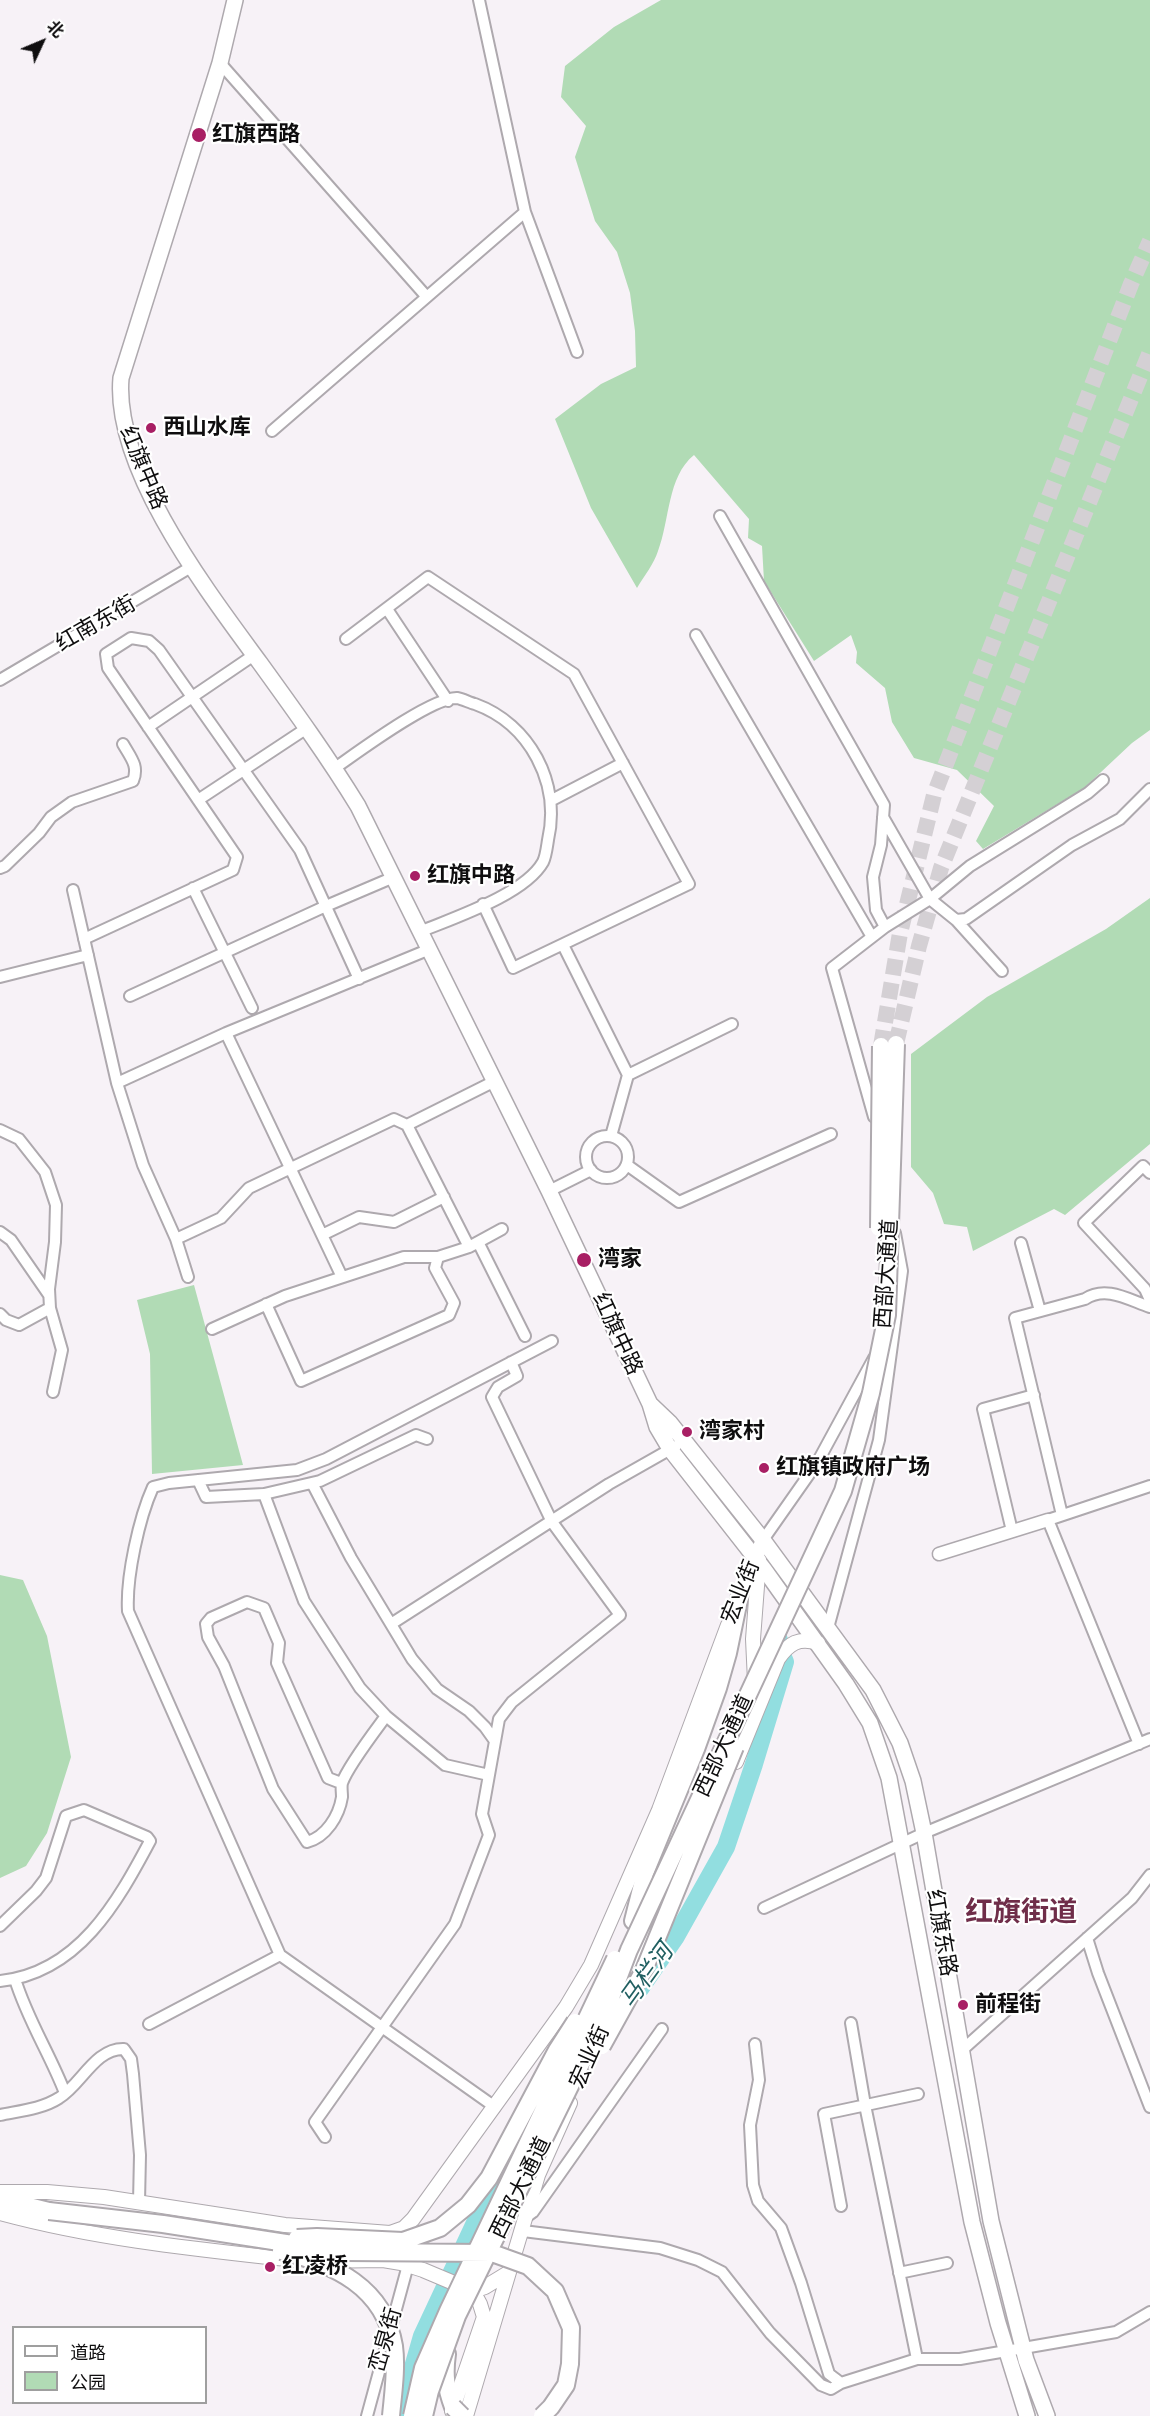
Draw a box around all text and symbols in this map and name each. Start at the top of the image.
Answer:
north arrow [12,12,72,72]
text: 北 [43,17,68,42]
place label: 红旗西路 [212,122,300,148]
marker: 红旗西路 [190,126,208,144]
place label: 西山水库 [163,415,251,441]
marker: 西山水库 [144,421,158,435]
street label: 红旗中路 [114,422,172,514]
street label: 红南东街 [51,591,141,657]
place label: 红旗中路 [427,863,515,889]
marker: 红旗中路 [408,869,422,883]
street label: 西部大通道 [870,1218,904,1330]
place label: 湾家 [598,1247,642,1273]
marker: 湾家 [575,1251,593,1269]
street label: 红旗中路 [586,1289,648,1379]
place label: 湾家村 [699,1419,765,1445]
marker: 湾家村 [680,1425,694,1439]
place label: 红旗镇政府广场 [776,1455,930,1481]
marker: 红旗镇政府广场 [757,1461,771,1475]
street label: 宏业街 [716,1556,766,1628]
street label: 西部大通道 [689,1691,759,1801]
street label: 红旗东路 [920,1887,962,1979]
district label: 红旗街道 [965,1896,1077,1930]
water label: 马栏河 [614,1938,680,2014]
place label: 前程街 [975,1992,1041,2018]
marker: 前程街 [956,1998,970,2012]
street label: 宏业街 [565,2021,615,2093]
street label: 西部大通道 [485,2133,557,2243]
place label: 红凌桥 [282,2254,348,2280]
marker: 红凌桥 [263,2260,277,2274]
street label: 峦泉街 [364,2305,408,2375]
legend [12,2326,207,2404]
text: 道路 [70,2342,106,2364]
text: 公园 [70,2372,106,2394]

